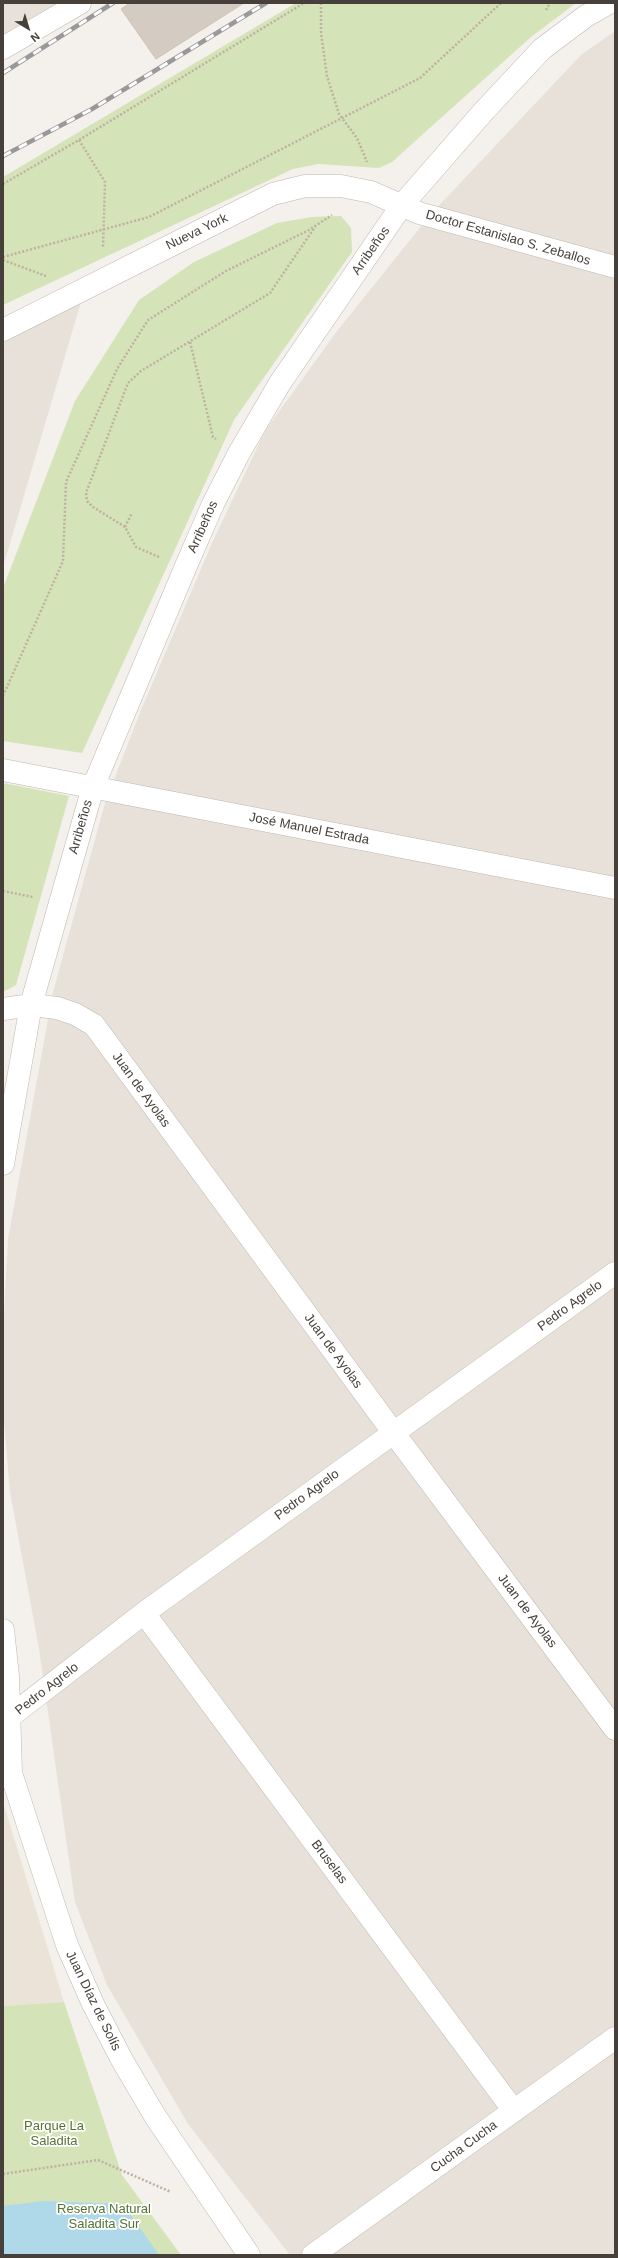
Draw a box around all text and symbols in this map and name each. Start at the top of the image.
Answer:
north arrow [8,8,48,48]
text: N [29,30,42,45]
street label: Doctor Estanislao S. Zeballos [424,207,592,269]
street label: Nueva York [164,210,230,254]
street label: Arribeños [349,224,393,278]
street label: Arribeños [185,498,221,556]
street label: Arribeños [66,798,96,856]
street label: José Manuel Estrada [248,810,370,848]
street label: Juan de Ayolas [109,1050,173,1130]
street label: Pedro Agrelo [535,1277,605,1335]
street label: Juan de Ayolas [301,1311,365,1391]
street label: Pedro Agrelo [272,1466,342,1524]
street label: Juan de Ayolas [494,1571,560,1651]
street label: Pedro Agrelo [12,1659,82,1719]
street label: Bruselas [308,1837,350,1887]
street label: Juan Díaz de Solís [62,1949,124,2053]
park label: Parque La Saladita [24,2118,84,2149]
street label: Cucha Cucha [428,2118,500,2176]
park label: Reserva Natural Saladita Sur [57,2201,151,2232]

